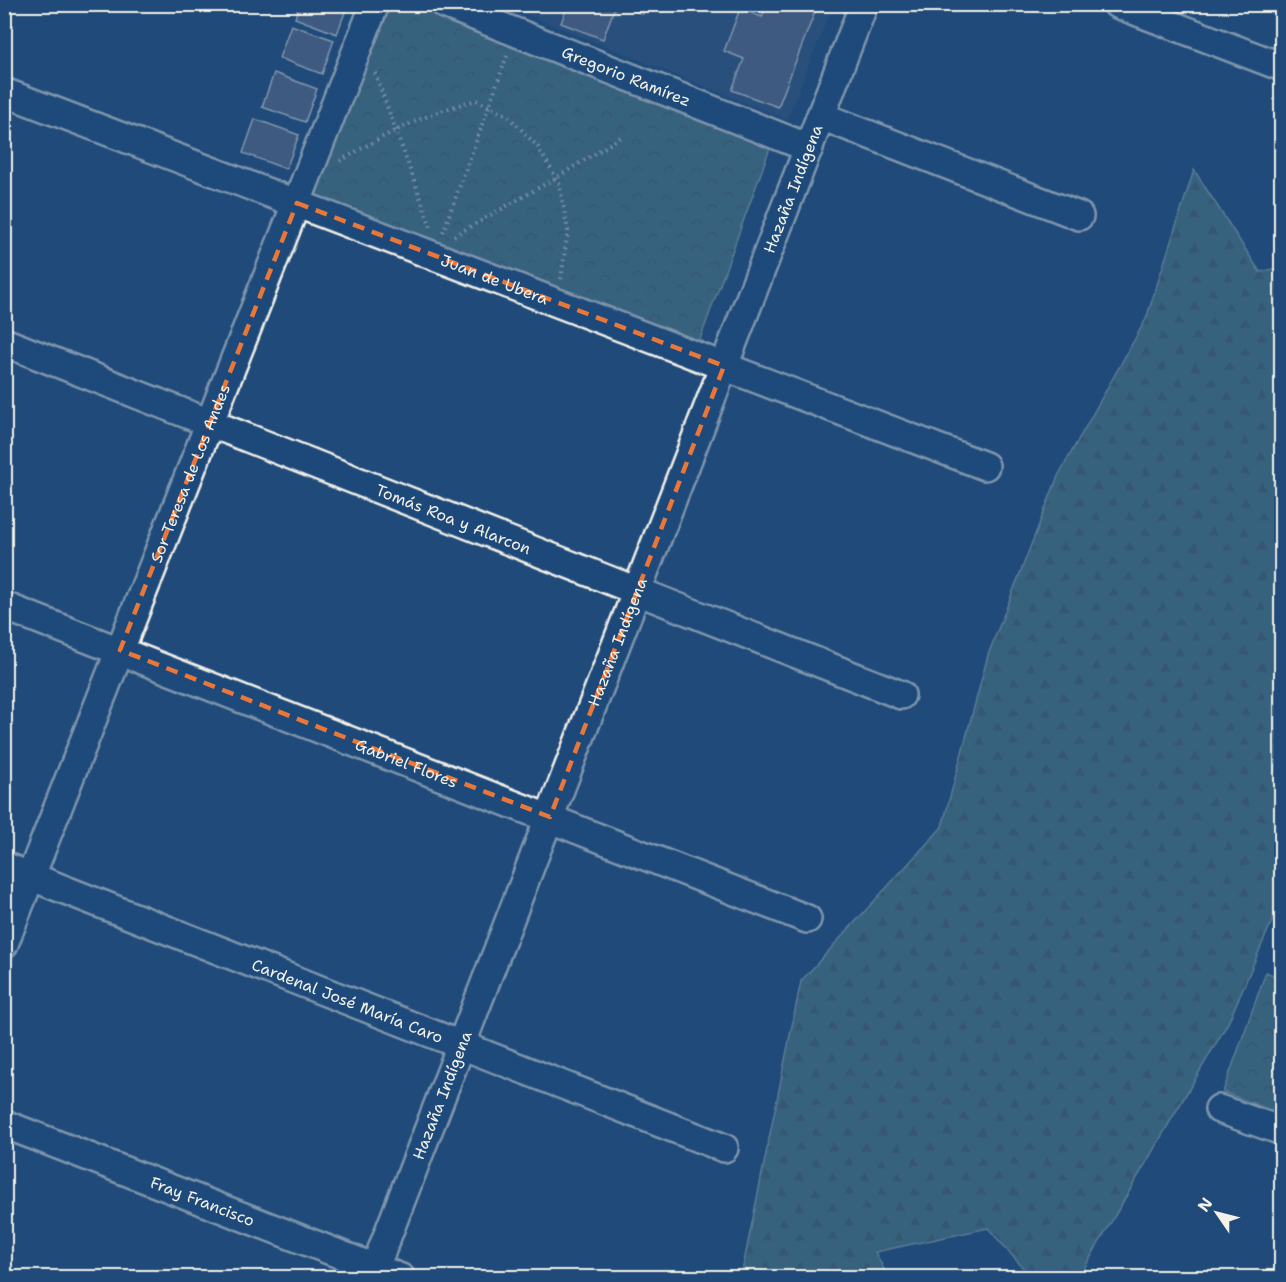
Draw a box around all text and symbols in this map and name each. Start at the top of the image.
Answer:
street label: Gregorio Ramírez [559,41,694,111]
street label: Hazaña Indígena [759,121,827,256]
street label: Juan de Ubera [438,249,551,310]
street label: Sor Teresa de Los Andes [146,381,235,566]
street label: Tomás Roa y Alarcon [373,479,534,559]
street label: Hazaña Indígena [583,575,652,710]
street label: Gabriel Flores [352,734,461,793]
street label: Cardenal José María Caro [249,954,446,1048]
street label: Hazaña Indígena [408,1028,477,1163]
street label: Fray Francisco [147,1172,258,1231]
north arrow [1187,1183,1247,1243]
text: N [1193,1193,1217,1216]

